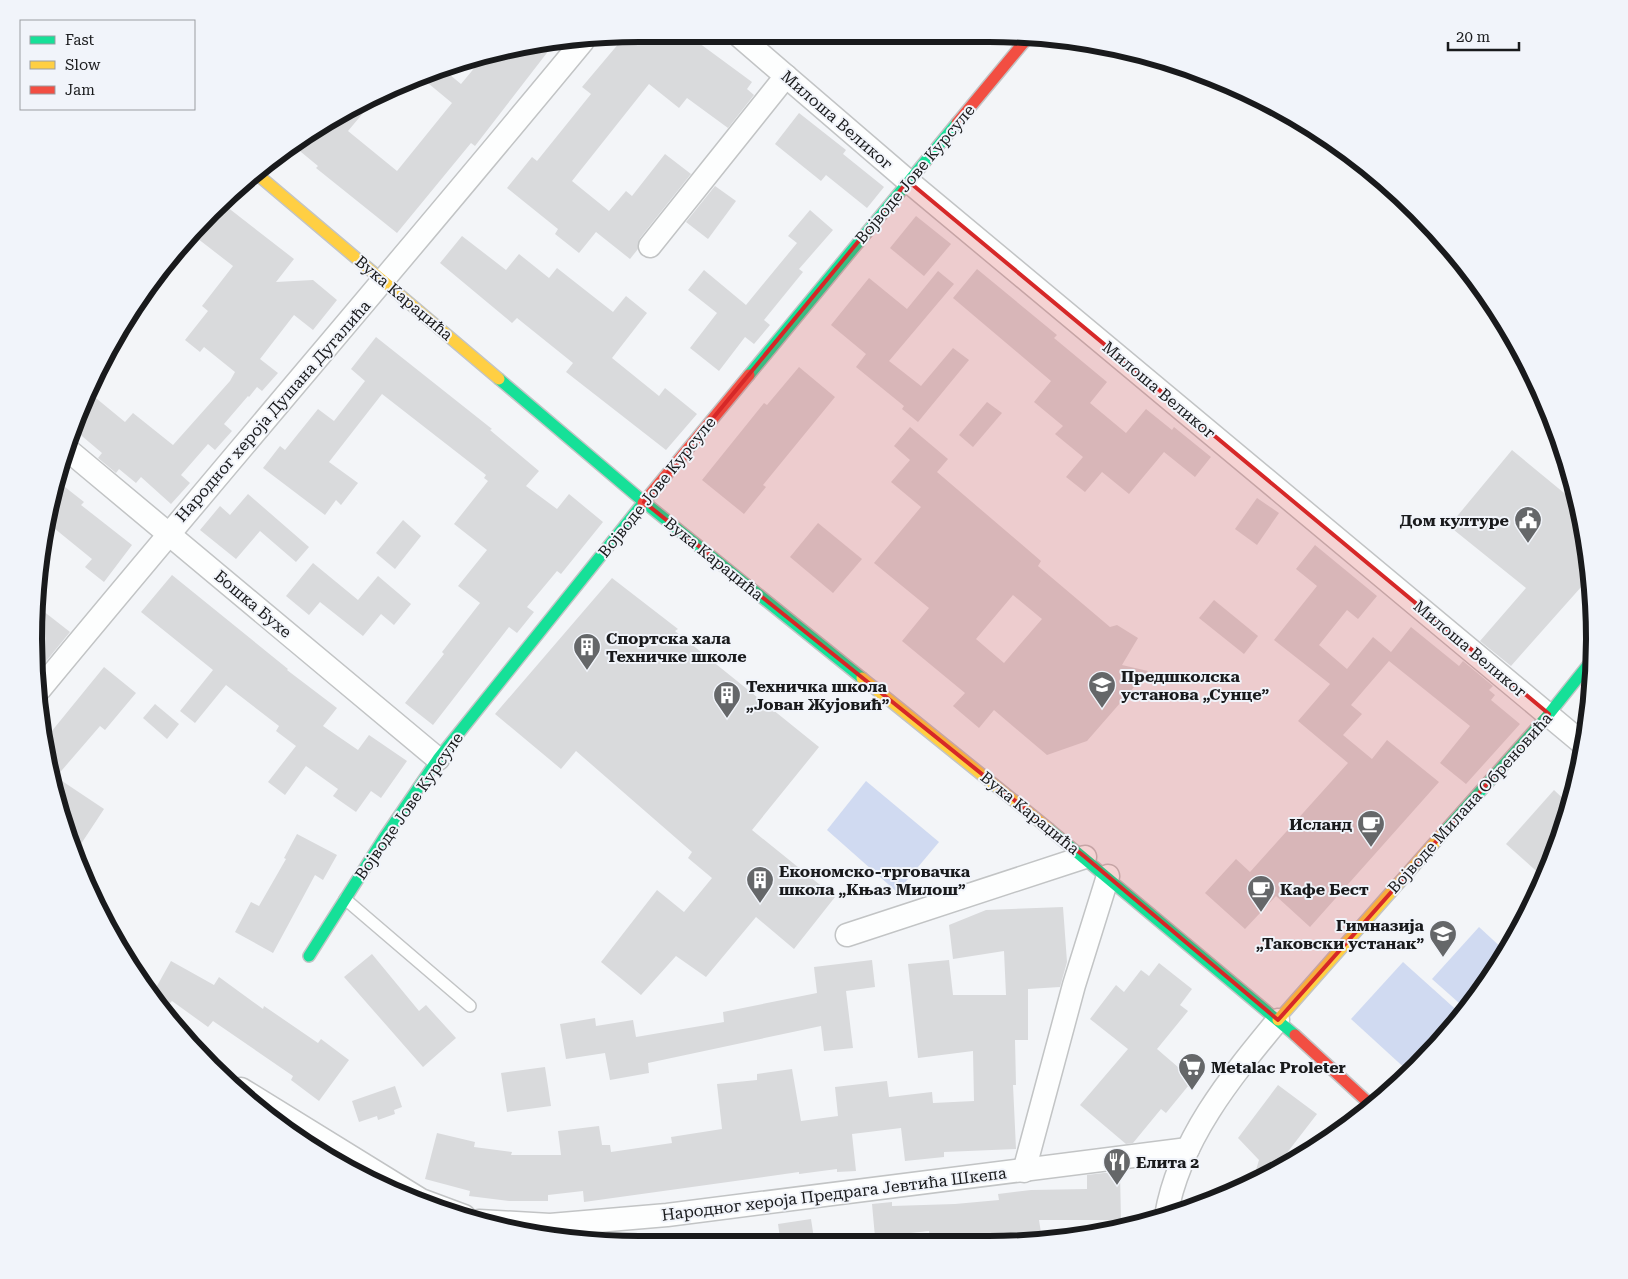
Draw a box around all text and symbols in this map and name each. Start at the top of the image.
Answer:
legend [20,20,195,110]
scale bar [1448,20,1519,52]
text: 20 m [1456,28,1491,46]
text: Fast [65,31,95,49]
text: Slow [65,56,101,74]
street label: Милоша Великог [777,66,897,174]
text: Jam [65,81,95,99]
street label: Војводе Јове Курсуле [851,100,979,247]
street label: Вука Караџића [351,252,457,345]
street label: Народног хероја Душана Дугалића [172,296,375,526]
street label: Милоша Великог [1099,337,1219,443]
street label: Војводе Јове Курсуле [594,413,720,561]
public building icon: Дом културе [1513,505,1543,544]
place label: Дом културе [1400,511,1509,530]
street label: Вука Караџића [661,513,767,605]
street label: Бошка Бухе [211,566,296,642]
street label: Милоша Великог [1410,596,1530,702]
place label: Спортска хала Техничке школе [606,629,747,666]
building icon: Спортска хала Техничке школе [572,632,602,671]
place label: Предшколска установа „Сунце” [1121,667,1270,704]
school or university icon: Предшколска установа „Сунце” [1087,670,1117,709]
place label: Техничка школа „Јован Жујовић” [746,677,890,714]
building icon: Техничка школа „Јован Жујовић” [712,680,742,719]
street label: Војводе Милана Обреновића [1384,709,1556,897]
street label: Војводе Јове Курсуле [351,728,467,883]
street label: Вука Караџића [977,767,1083,859]
cafe icon: Исланд [1356,809,1386,848]
place label: Исланд [1289,815,1352,834]
place label: Економско-трговачка школа „Књаз Милош” [779,862,971,899]
building icon: Економско-трговачка школа „Књаз Милош” [745,865,775,904]
cafe icon: Кафе Бест [1246,874,1276,913]
place label: Кафе Бест [1280,880,1369,899]
place label: Гимназија „Таковски устанак” [1256,916,1425,953]
school or university icon: Гимназија „Таковски устанак” [1428,919,1458,958]
supermarket icon: Metalac Proleter [1177,1052,1207,1091]
place label: Metalac Proleter [1211,1058,1346,1077]
restaurant icon: Елита 2 [1102,1147,1132,1186]
place label: Елита 2 [1136,1153,1199,1172]
street label: Народног хероја Предрага Јевтића Шкепа [660,1163,1008,1225]

